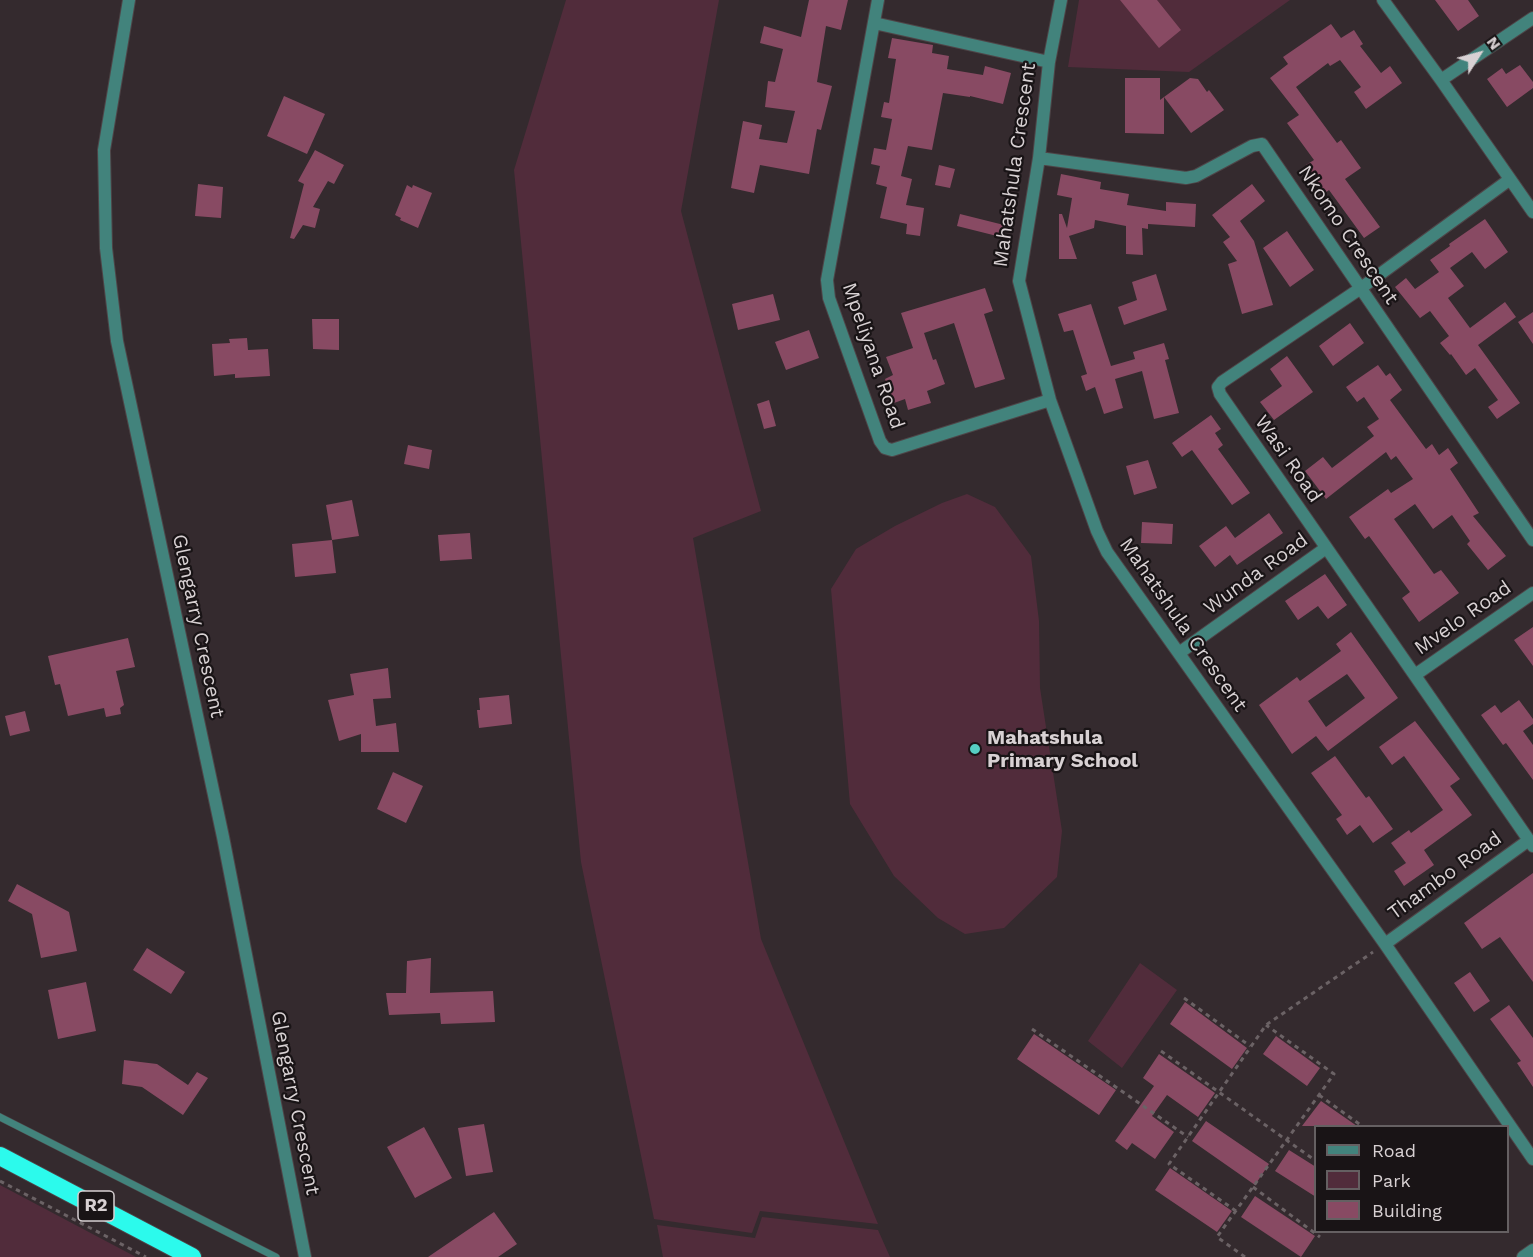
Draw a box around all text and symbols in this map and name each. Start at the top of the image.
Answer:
north arrow [1449,24,1509,84]
text: N [1483,33,1505,54]
street label: Mahatshula Crescent [989,61,1041,269]
street label: Nkomo Crescent [1293,161,1403,309]
street label: Mpeliyana Road [837,280,909,432]
street label: Wasi Road [1249,411,1327,507]
street label: Wunda Road [1199,528,1313,620]
street label: Glengarry Crescent [167,532,229,720]
street label: Mahatshula Crescent [1114,534,1252,716]
street label: Mvelo Road [1410,576,1516,660]
place label: Mahatshula Primary School [987,726,1138,773]
marker: Mahatshula Primary School [968,742,982,756]
street label: Thambo Road [1383,827,1507,925]
street label: Glengarry Crescent [265,1009,325,1197]
legend [1314,1125,1509,1233]
text: Road [1372,1140,1416,1161]
text: Park [1372,1170,1411,1191]
road number: R2 [78,1191,114,1221]
text: Building [1372,1200,1442,1221]

